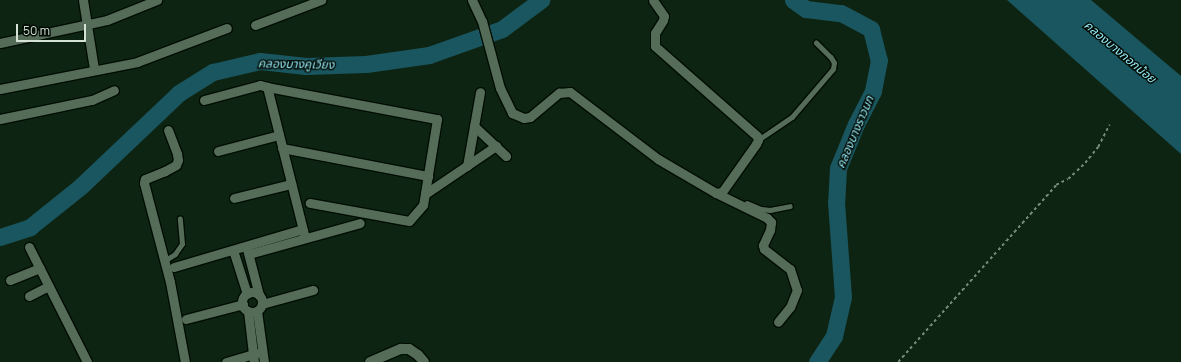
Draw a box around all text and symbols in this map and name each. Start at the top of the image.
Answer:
scale bar [18,16,88,42]
water label: คลองบางกอกน้อย [1081,18,1159,86]
text: 50 m [23,22,50,39]
water label: คลองบางคูเวียง [258,56,334,72]
water label: คลองบางราวนก [833,94,877,170]

